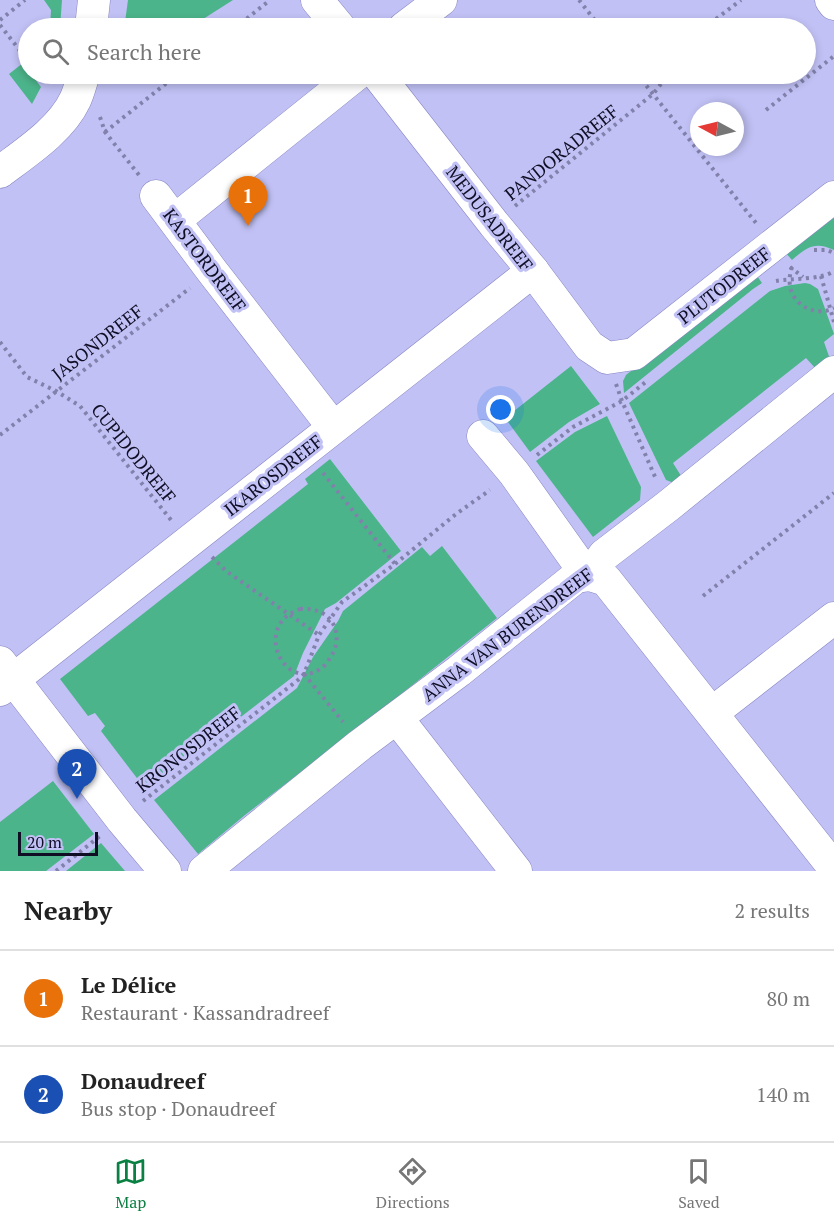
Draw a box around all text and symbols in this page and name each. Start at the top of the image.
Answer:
search box [18,18,816,84]
icon: search [39,35,72,68]
text: Search here [87,37,201,66]
street label: PANDORADREEF [499,99,623,205]
north arrow [690,102,744,156]
street label: MEDUSADREEF [441,160,539,276]
pin: 1 [228,176,268,226]
street label: KASTORDREEF [158,203,252,317]
street label: PLUTODREEF [673,241,775,329]
street label: JASONDREEF [46,299,148,385]
your location [486,395,515,424]
street label: CUPIDODREEF [86,398,182,508]
street label: IKAROSDREEF [219,429,327,521]
street label: ANNA VAN BURENDREEF [417,562,597,706]
street label: KRONOSDREEF [131,700,245,798]
pin: 2 [58,750,97,799]
scale bar [18,829,98,856]
text: 20 m [27,831,62,853]
text: Nearby [24,893,112,927]
text: 2 results [735,897,810,924]
text: Le Délice [81,970,176,999]
text: 1 [38,985,49,1012]
text: 80 m [767,985,810,1012]
text: Restaurant · Kassandradreef [81,999,330,1026]
text: Donaudreef [81,1066,205,1095]
text: 2 [38,1081,49,1108]
text: 140 m [756,1081,810,1108]
text: Bus stop · Donaudreef [81,1095,276,1122]
tab: Map [114,1155,147,1213]
tab: Directions [376,1155,450,1213]
tab: Saved [678,1155,720,1213]

